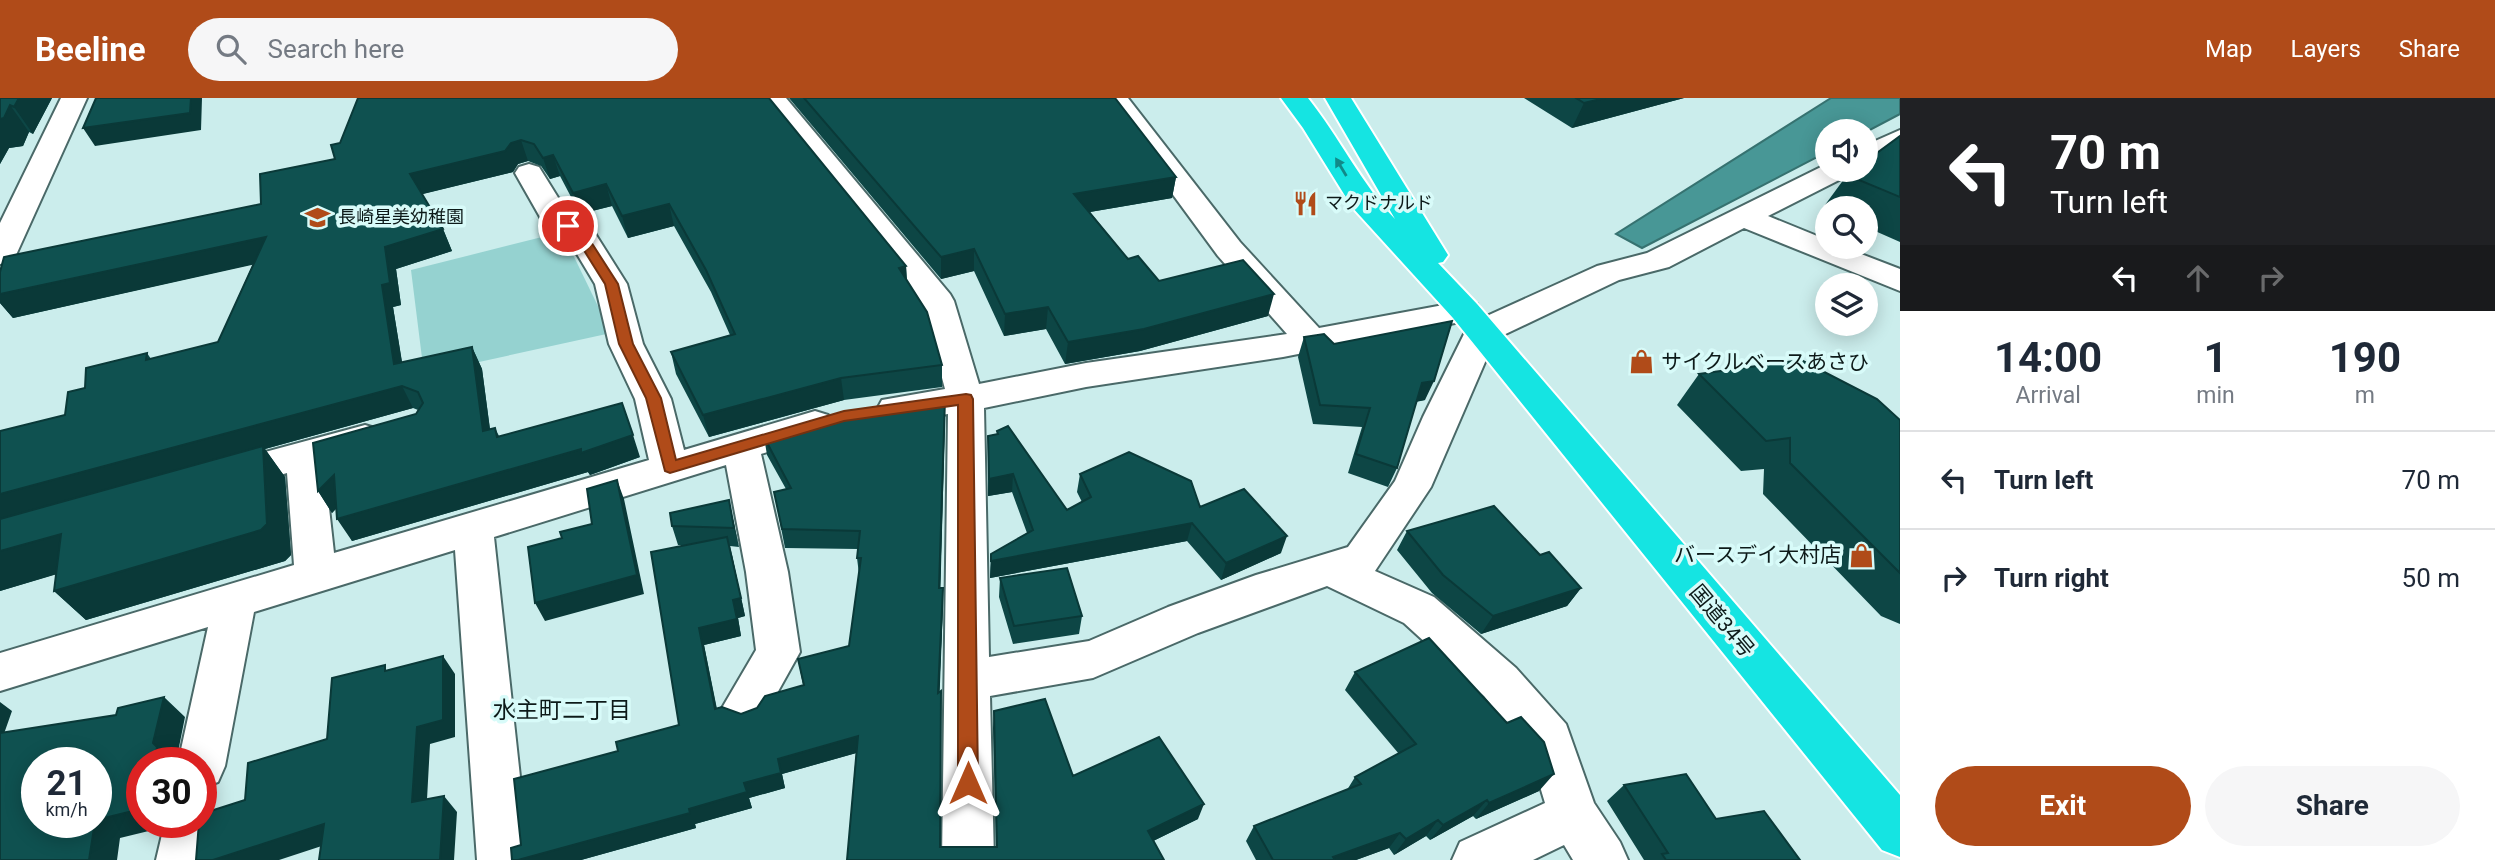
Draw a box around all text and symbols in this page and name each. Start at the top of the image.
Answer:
search box [188,18,678,81]
text: Beeline [35,30,146,69]
icon: search [212,30,250,68]
text: Search here [268,34,404,64]
text: Map [2205,35,2253,63]
text: Layers [2291,35,2361,63]
text: Share [2399,35,2460,63]
map controls [1815,119,1878,336]
button: sound [1815,119,1878,182]
text: 70 m [2050,124,2161,181]
icon: left [1935,126,2026,217]
one-way arrow [1335,157,1347,176]
text: Turn left [2050,183,2168,221]
restaurant icon: マクドナルド [1291,189,1319,217]
place label: マクドナルド [1325,192,1433,213]
pin [538,196,598,256]
button: search [1815,196,1878,259]
school or university icon: 長崎星美幼稚園 [304,203,332,231]
place label: 長崎星美幼稚園 [338,206,464,227]
icon: arrive [549,207,587,245]
icon: left [2106,259,2144,297]
icon: ahead [2179,259,2217,297]
icon: right [2252,259,2290,297]
button: layers [1815,273,1878,336]
text: 14:00 [1994,333,2102,382]
text: 1 [2203,333,2228,382]
text: 190 [2329,333,2401,382]
shop icon: サイクルベースあさひ [1627,348,1655,376]
place label: サイクルベースあさひ [1661,350,1869,374]
text: Arrival [2015,382,2081,409]
text: min [2196,382,2235,409]
text: m [2355,382,2375,409]
icon: left [1935,461,1973,499]
text: Turn left [1994,465,2093,495]
text: 70 m [2402,465,2460,495]
shop icon: バースデイ大村店 [1847,541,1875,569]
place label: バースデイ大村店 [1674,543,1841,567]
icon: right [1935,559,1973,597]
text: Turn right [1994,563,2109,593]
text: 50 m [2402,563,2460,593]
street label: 国道34号 [1685,580,1759,662]
district label: 水主町二丁目 [493,697,631,724]
position arrow [931,746,1005,820]
speed limit sign: 30 [126,747,217,838]
text: 21 [46,763,87,804]
button: Exit [1935,766,2191,846]
button: Share [2205,766,2460,846]
text: km/h [45,799,88,820]

